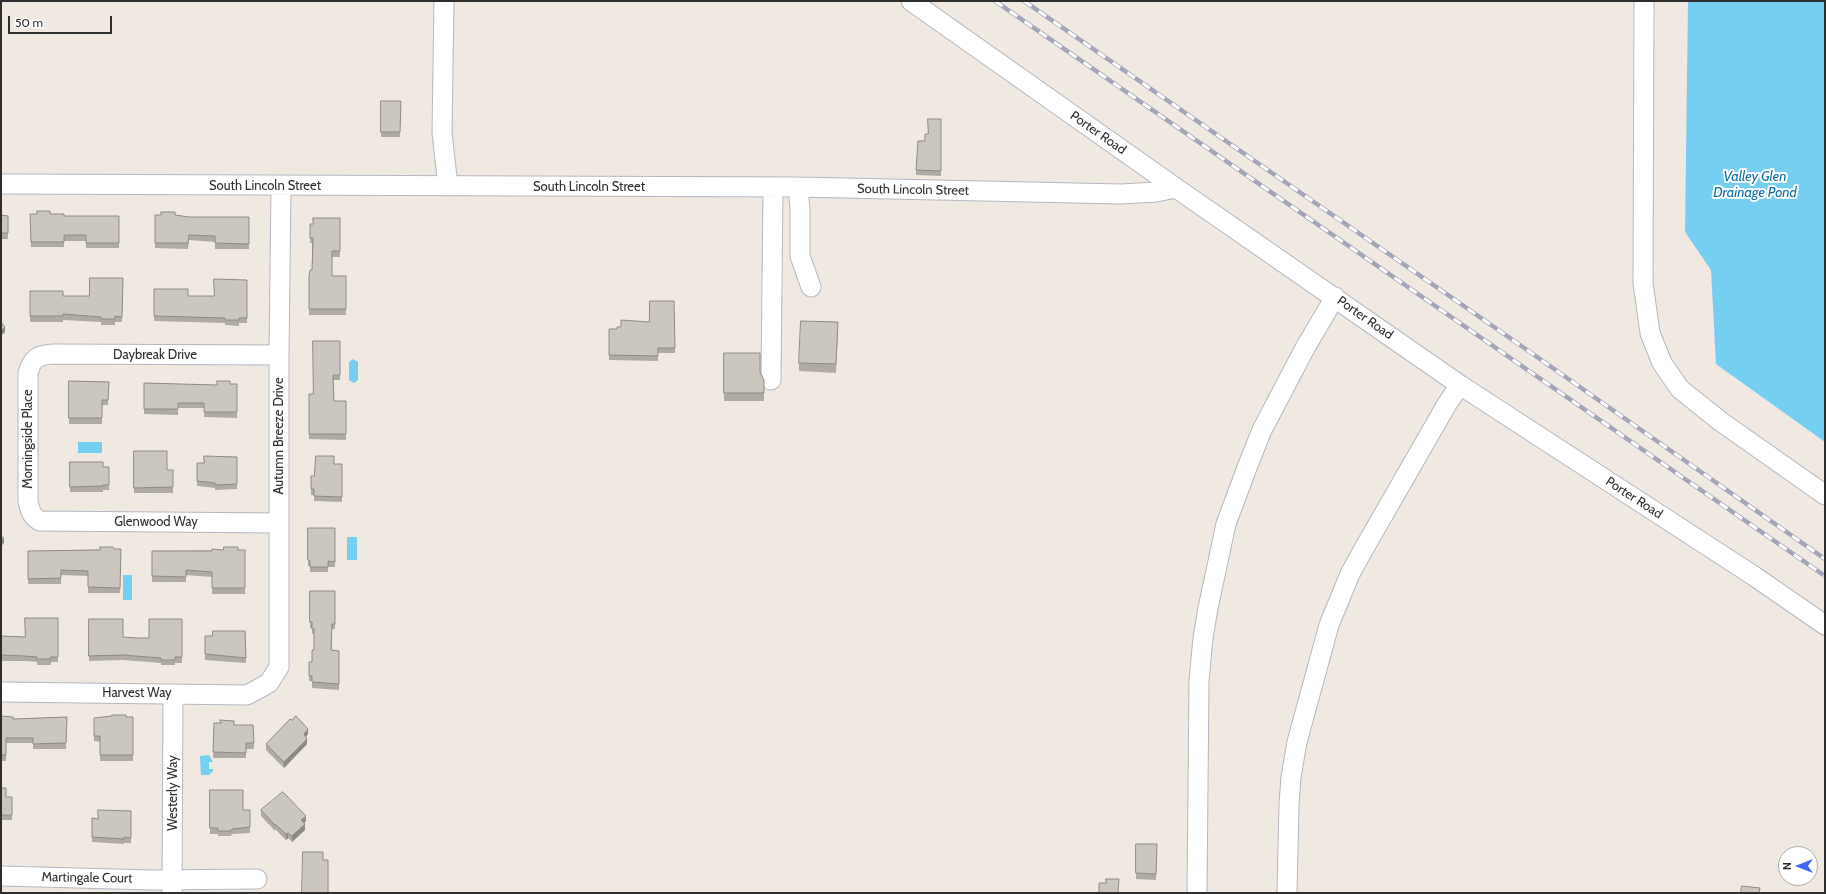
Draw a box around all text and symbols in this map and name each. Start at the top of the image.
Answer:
scale bar [10,8,114,34]
text: 50 m [15,15,43,30]
street label: Porter Road [1067,108,1129,158]
water label: Valley Glen Drainage Pond [1713,169,1797,202]
street label: South Lincoln Street [209,178,321,194]
street label: South Lincoln Street [533,179,645,195]
street label: South Lincoln Street [857,181,969,199]
street label: Porter Road [1334,293,1396,343]
street label: Daybreak Drive [113,347,197,363]
street label: Autumn Breeze Drive [271,377,287,495]
street label: Morningside Place [20,389,36,489]
street label: Porter Road [1603,474,1665,522]
street label: Glenwood Way [114,514,198,530]
street label: Harvest Way [102,685,172,701]
street label: Westerly Way [165,755,181,831]
north arrow [1778,846,1818,886]
text: N [1780,862,1794,870]
street label: Martingale Court [41,869,133,887]

